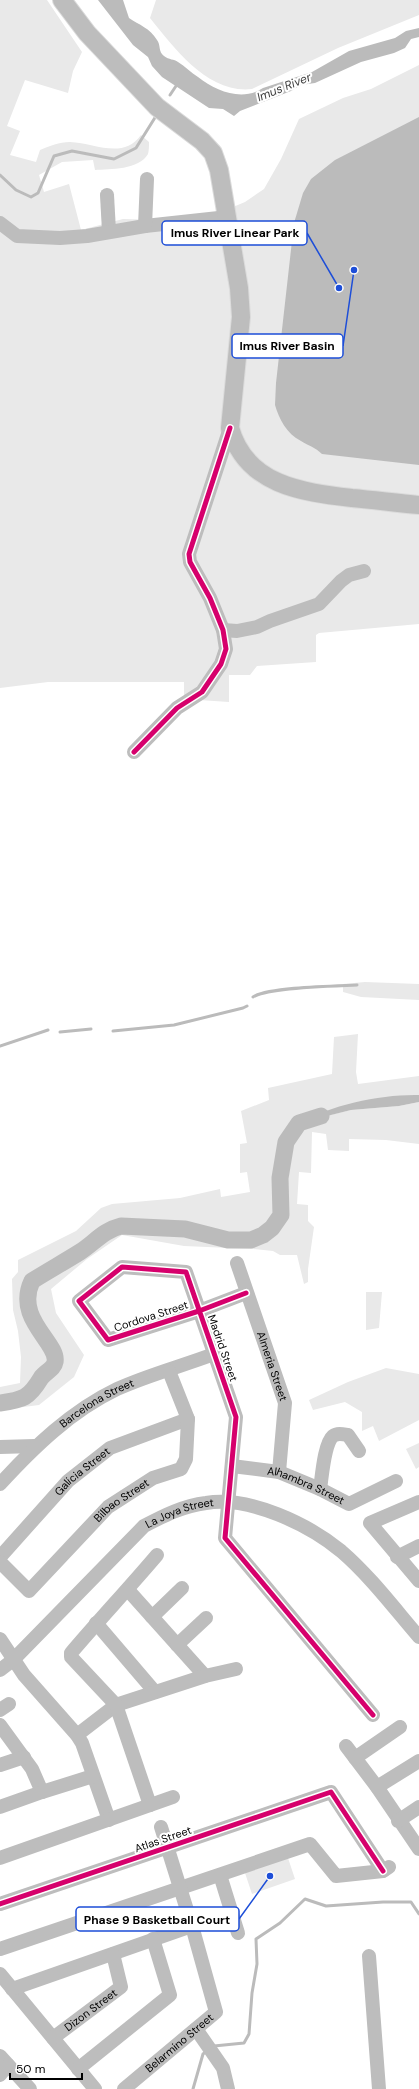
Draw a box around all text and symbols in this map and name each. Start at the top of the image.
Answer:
water label: Imus River [254,69,314,105]
callout: Imus River Linear Park [162,221,307,245]
text: Imus River Linear Park [171,225,299,241]
callout: Imus River Basin [232,334,343,358]
text: Imus River Basin [239,338,335,354]
street label: Cordova Street [112,1297,190,1335]
street label: Madrid Street [205,1313,241,1383]
street label: Almeria Street [254,1329,291,1403]
street label: Barcelona Street [57,1376,136,1431]
street label: Galicia Street [51,1444,113,1499]
street label: Alhambra Street [266,1464,347,1507]
street label: Bilbao Street [91,1475,152,1525]
street label: La Joya Street [143,1495,214,1531]
street label: Atlas Street [133,1823,193,1855]
callout: Phase 9 Basketball Court [76,1907,239,1931]
text: Phase 9 Basketball Court [84,1912,230,1928]
street label: Dizon Street [61,1986,120,2034]
street label: Belarmino Street [142,2010,216,2075]
scale bar [10,2055,82,2081]
text: 50 m [16,2061,45,2077]

